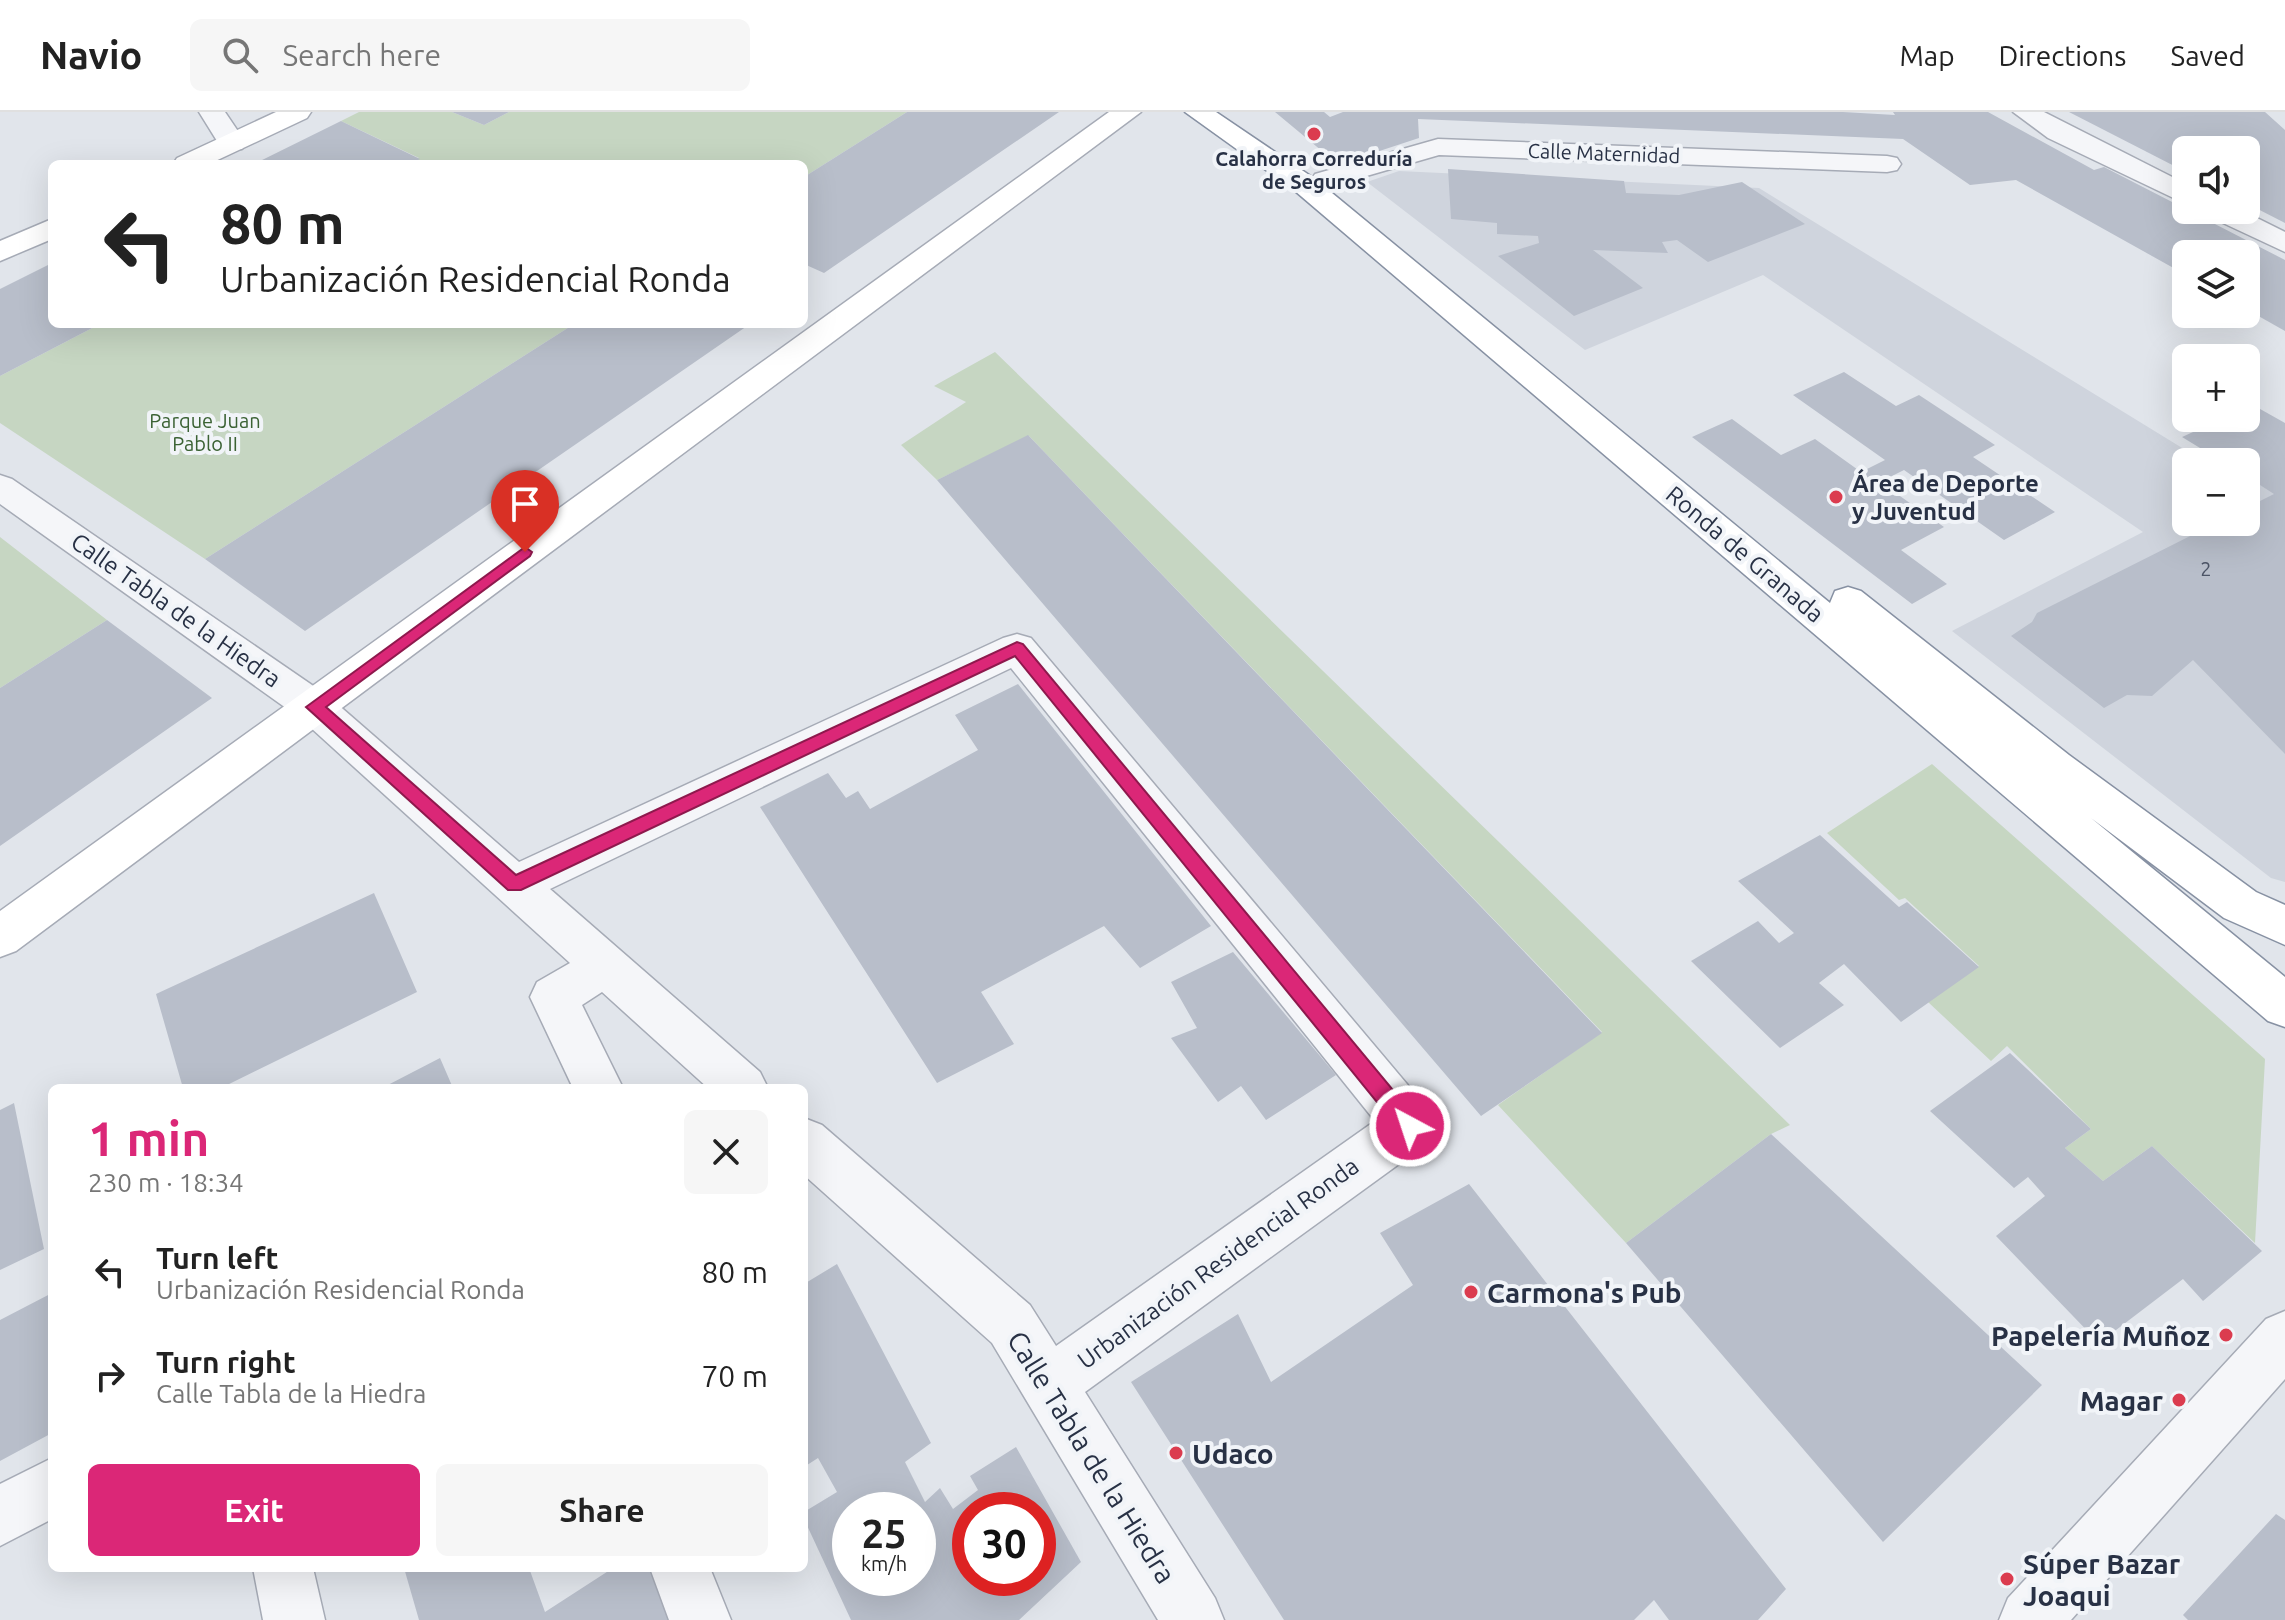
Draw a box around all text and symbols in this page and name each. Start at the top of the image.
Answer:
search box [190,19,750,91]
icon: search [218,33,262,77]
text: Navio [40,34,142,76]
text: Search here [282,38,441,72]
text: Map [1899,40,1955,71]
text: Directions [1999,40,2126,71]
text: Saved [2170,40,2245,71]
marker: Calahorra Correduría de Seguros [1305,125,1323,143]
map controls [2172,136,2260,536]
button: sound [2172,136,2260,224]
street label: Calle Maternidad [1527,139,1681,167]
place label: Calahorra Correduría de Seguros [1215,147,1413,193]
icon: left [88,192,192,296]
text: 80 m [220,192,345,255]
button: layers [2172,240,2260,328]
text: Urbanización Residencial Ronda [220,258,731,299]
button: + [2172,344,2260,432]
park label: Parque Juan Pablo II [149,409,261,455]
button: − [2172,448,2260,536]
place label: Área de Deporte y Juventud [1852,468,2039,525]
pin [491,470,559,552]
street label: Ronda de Granada [1661,480,1829,628]
icon: arrive [503,482,547,526]
marker: Área de Deporte y Juventud [1827,488,1845,506]
street label: Calle Tabla de la Hiedra [66,527,286,693]
house number: 2 [2200,557,2212,580]
position arrow [1368,1084,1452,1168]
button: close [684,1110,768,1194]
text: 1 min [88,1111,209,1165]
street label: Urbanización Residencial Ronda [1072,1152,1364,1374]
text: 230 m · 18:34 [88,1168,244,1197]
text: Turn left [156,1241,278,1275]
icon: left [88,1250,132,1294]
text: 80 m [701,1255,768,1289]
text: Urbanización Residencial Ronda [156,1275,525,1304]
place label: Carmona's Pub [1487,1277,1682,1308]
marker: Carmona's Pub [1462,1283,1480,1301]
place label: Papelería Muñoz [1991,1320,2210,1351]
street label: Calle Tabla de la Hiedra [1002,1325,1182,1589]
marker: Papelería Muñoz [2217,1326,2235,1344]
text: Turn right [156,1345,296,1379]
icon: right [88,1354,132,1398]
text: 70 m [701,1359,768,1393]
text: Calle Tabla de la Hiedra [156,1379,426,1408]
place label: Magar [2080,1385,2163,1416]
marker: Magar [2170,1391,2188,1409]
place label: Udaco [1192,1438,1274,1469]
marker: Udaco [1167,1444,1185,1462]
button: Exit [88,1464,420,1556]
button: Share [436,1464,768,1556]
speed limit sign: 30 [952,1492,1056,1596]
text: 25 [861,1511,907,1556]
place label: Súper Bazar Joaqui [2023,1548,2181,1611]
text: km/h [861,1552,907,1575]
marker: Súper Bazar Joaqui [1998,1570,2016,1588]

